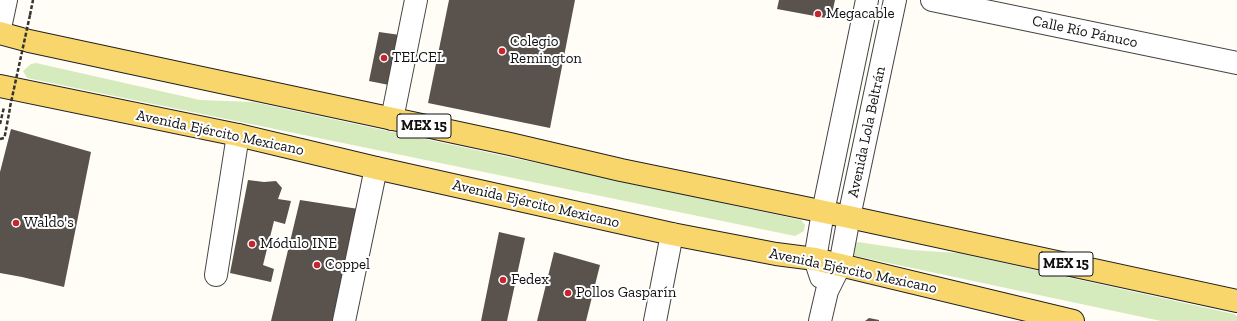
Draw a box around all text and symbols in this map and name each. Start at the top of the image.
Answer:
place label: Megacable [826,5,895,23]
marker: Megacable [813,9,823,19]
street label: Calle Río Pánuco [1031,12,1139,52]
place label: Colegio Remington [510,33,582,68]
marker: Colegio Remington [497,46,507,56]
place label: TELCEL [392,49,445,67]
marker: TELCEL [379,53,389,63]
street label: Avenida Lola Beltrán [844,65,890,199]
street label: Avenida Ejército Mexicano [134,106,306,160]
road number: MEX 15 [397,114,451,138]
street label: Avenida Ejército Mexicano [451,176,621,232]
place label: Waldo's [24,214,74,232]
marker: Waldo's [11,218,21,228]
place label: Módulo INE [260,235,337,253]
marker: Módulo INE [247,239,257,249]
street label: Avenida Ejército Mexicano [767,244,939,298]
road number: MEX 15 [1039,252,1093,276]
place label: Coppel [325,256,370,274]
marker: Coppel [312,260,322,270]
place label: Fedex [511,271,549,289]
marker: Fedex [498,275,508,285]
place label: Pollos Gasparín [576,284,676,302]
marker: Pollos Gasparín [563,288,573,298]

